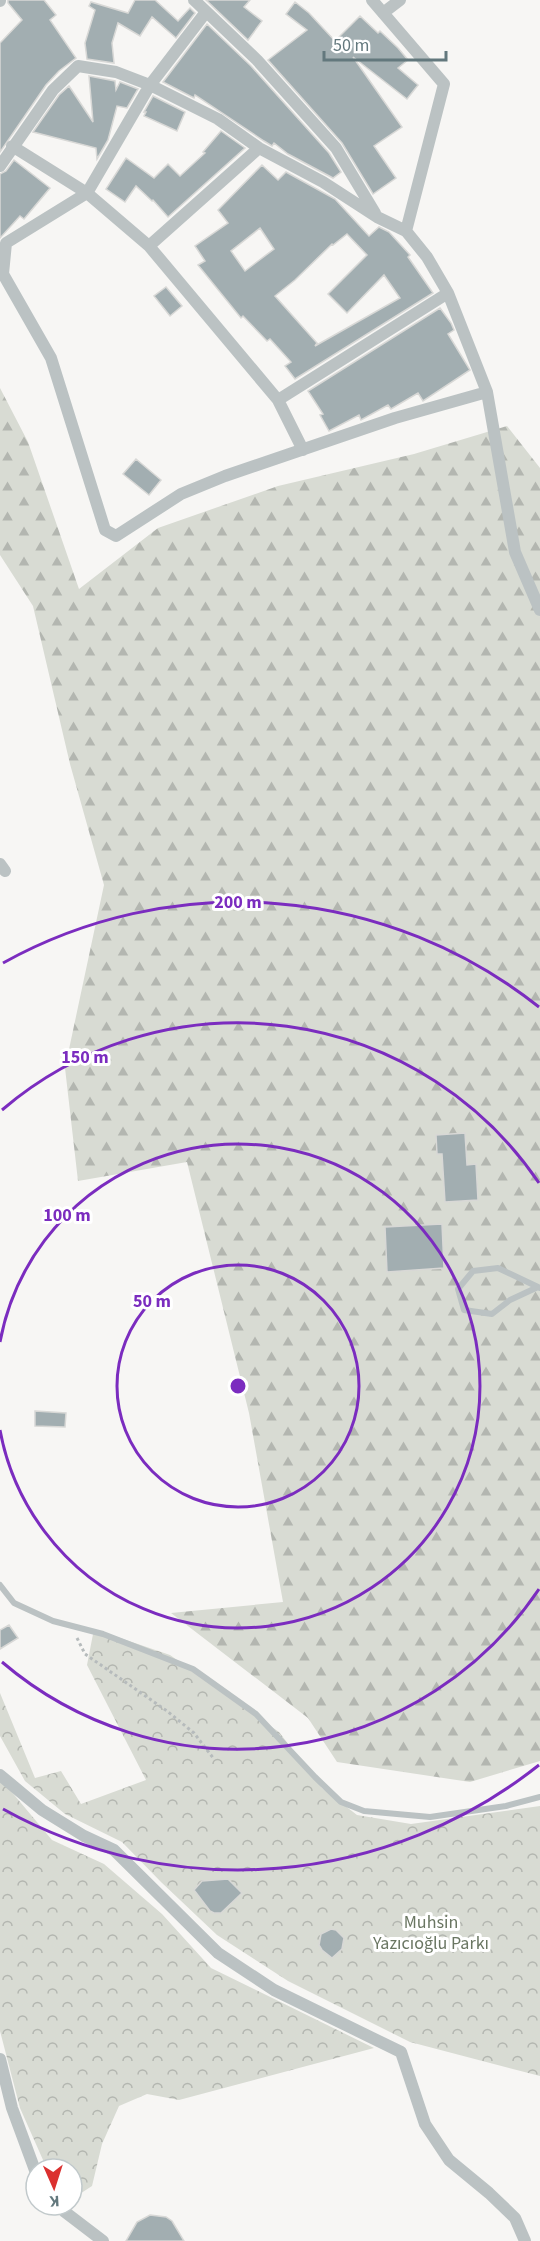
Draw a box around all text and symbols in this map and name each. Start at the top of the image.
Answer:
scale bar [324,24,446,62]
text: 50 m [333,33,369,58]
text: 200 m [214,890,262,915]
text: 150 m [61,1045,109,1070]
text: 100 m [43,1203,91,1228]
text: 50 m [133,1289,171,1314]
centre of rings [228,1376,248,1396]
park label: Muhsin Yazıcıoğlu Parkı [372,1910,489,1956]
north arrow [24,2157,84,2217]
text: K [49,2190,60,2212]

